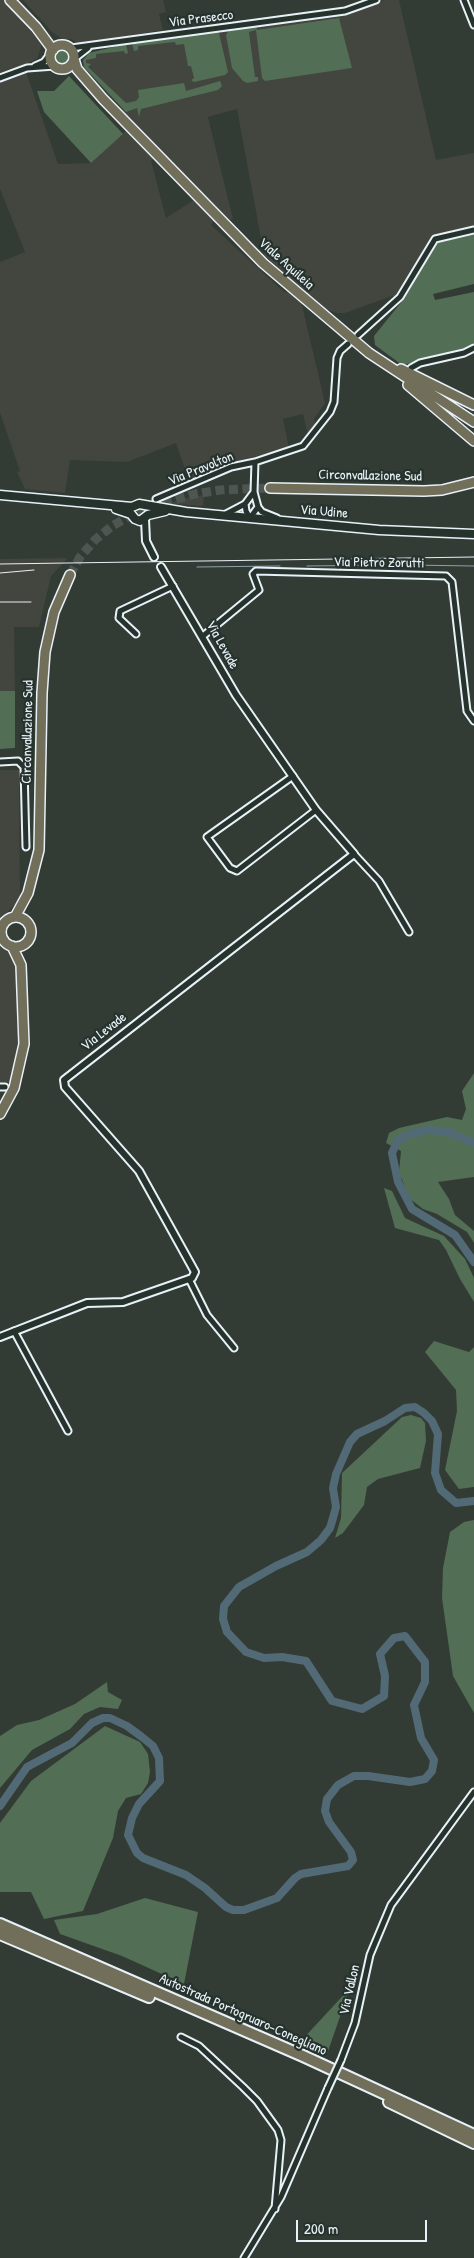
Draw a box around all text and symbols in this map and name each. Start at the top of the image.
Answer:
street label: Via Prasecco [168,7,234,31]
street label: Viale Aquileia [255,235,317,293]
street label: Via Pravolton [166,448,236,490]
street label: Circonvallazione Sud [318,467,422,485]
street label: Via Udine [299,502,349,522]
street label: Via Pietro Zorutti [334,554,424,572]
street label: Via Levade [202,618,242,672]
street label: Circonvallazione Sud [19,680,37,784]
street label: Via Levade [78,1009,130,1055]
street label: Via Vallon [336,1963,364,2017]
street label: Autostrada Portogruaro-Conegliano [157,1970,329,2060]
scale bar [299,2210,430,2242]
text: 200 m [304,2218,338,2239]

